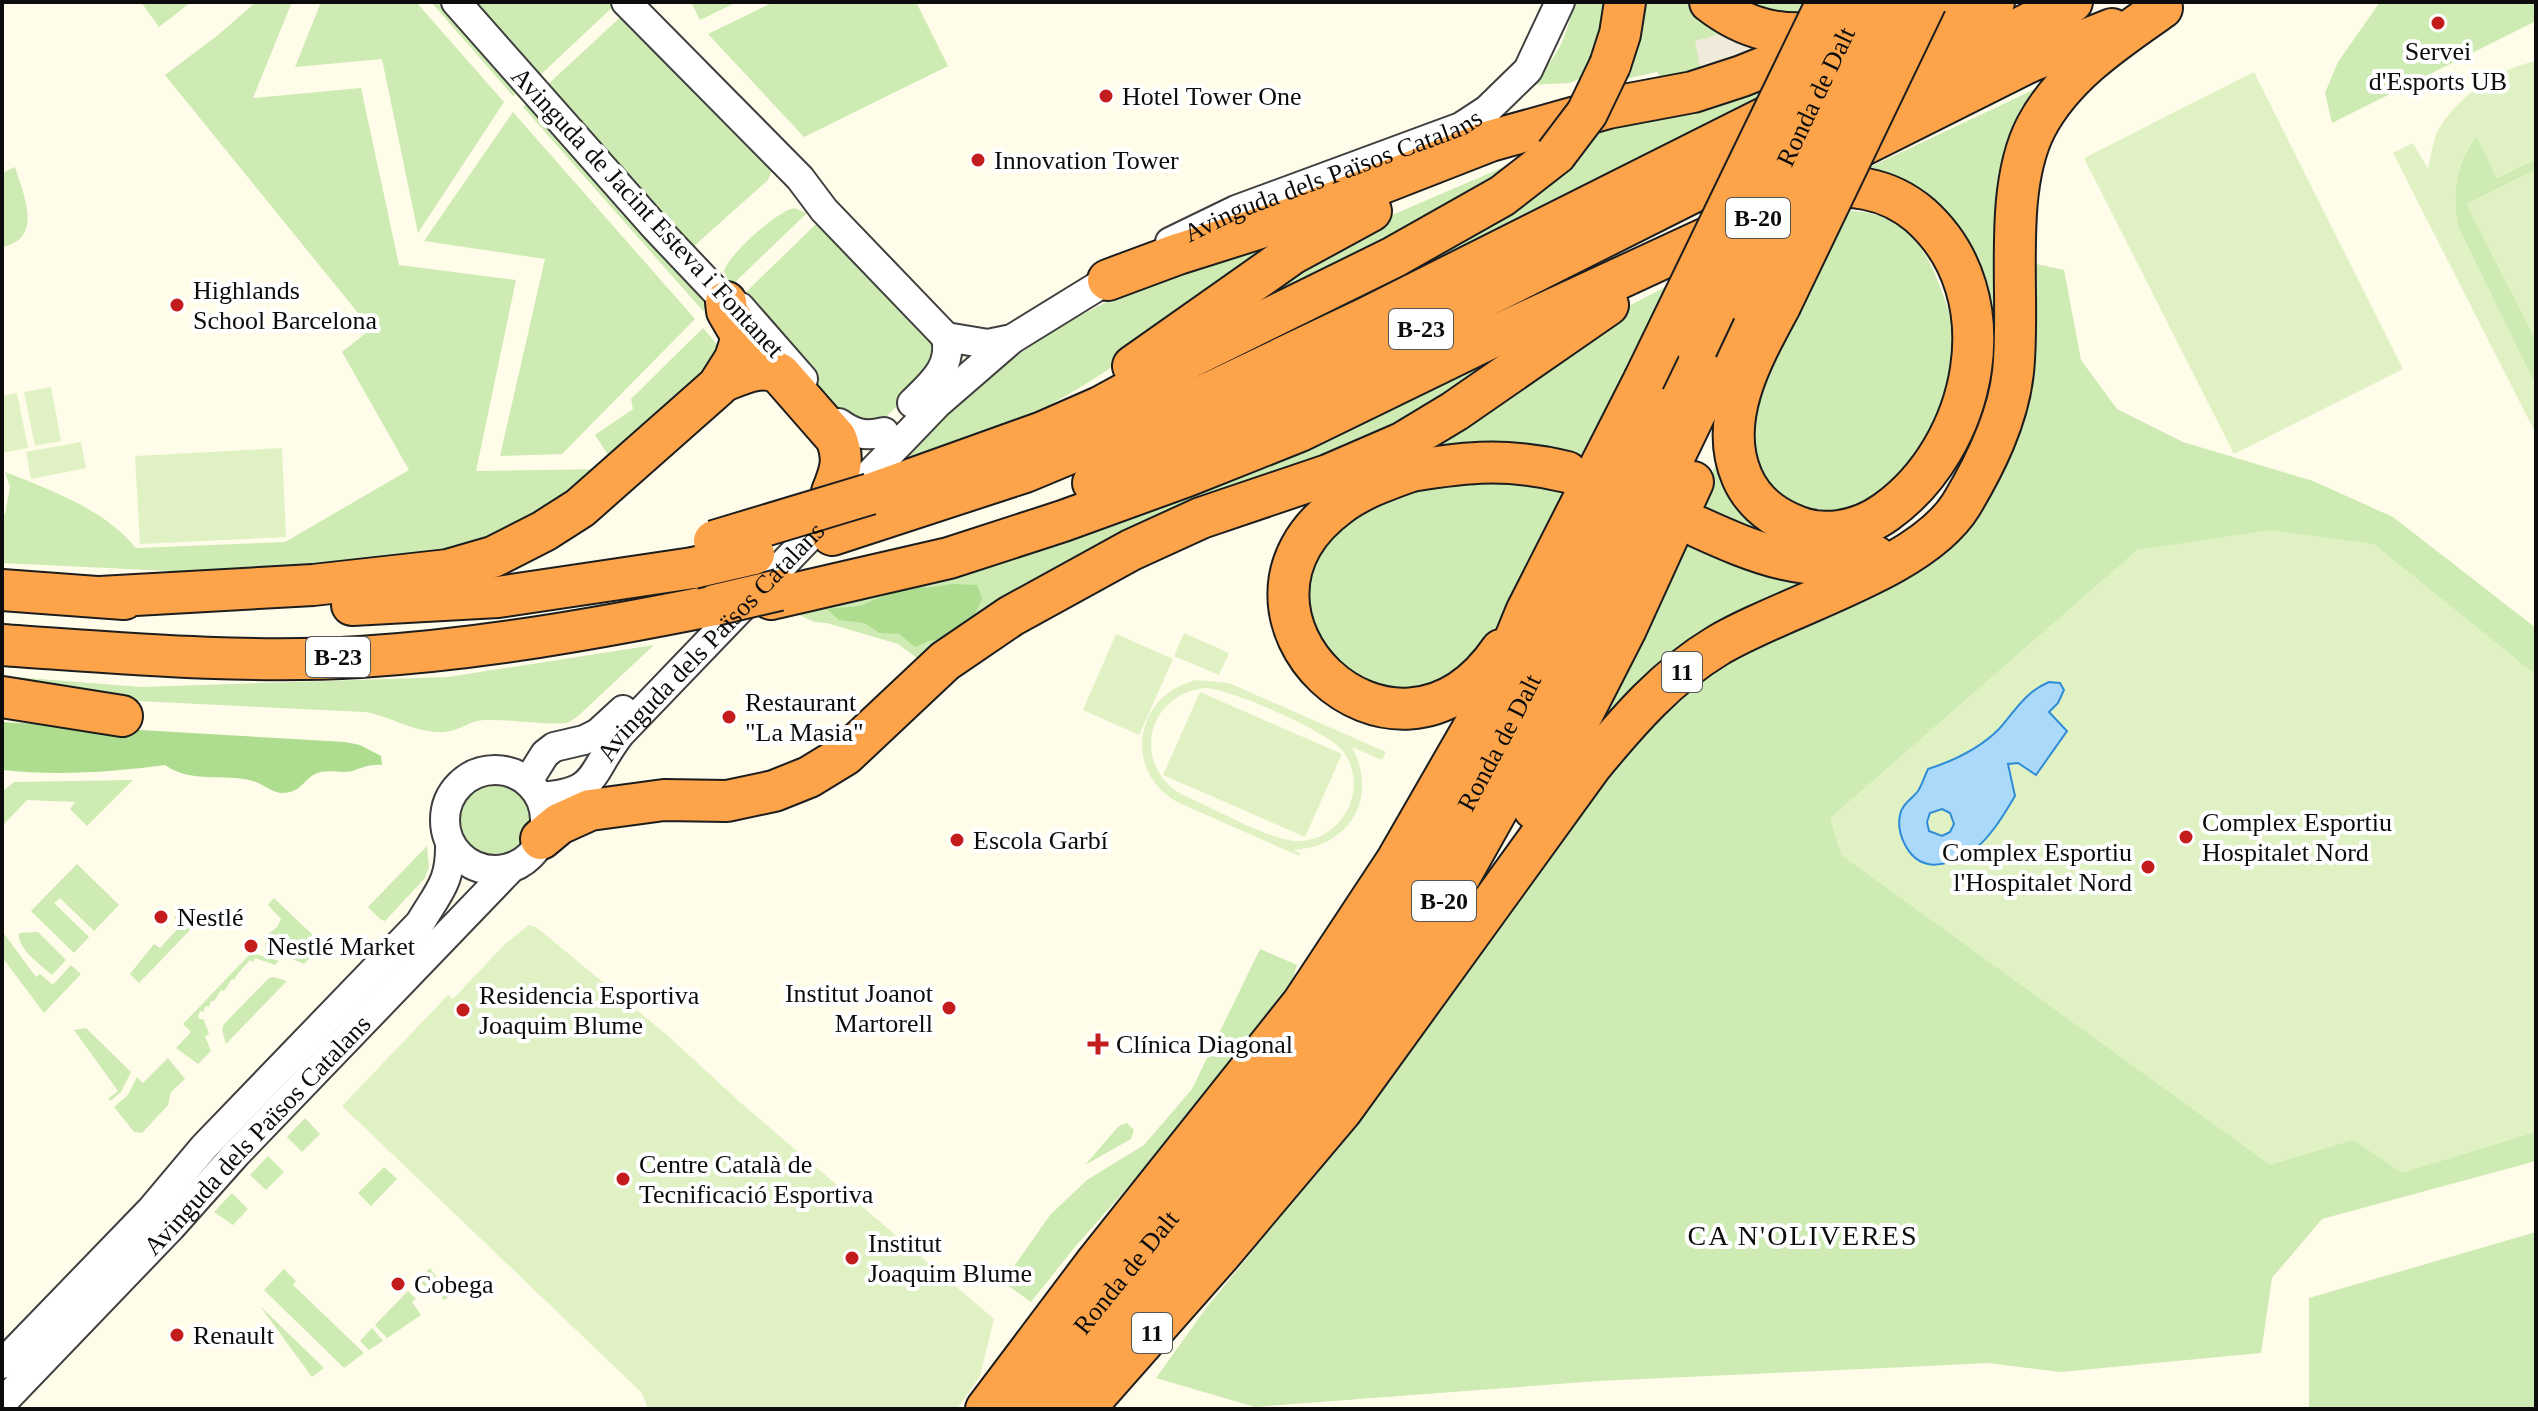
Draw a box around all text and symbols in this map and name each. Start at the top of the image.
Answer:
marker: Servei d'Esports UB [2429,14,2447,32]
street label: Ronda de Dalt [1771,22,1861,171]
place label: Servei d'Esports UB [2369,37,2507,96]
street label: Avinguda de Jacint Esteva i Fontanet [505,61,790,364]
place label: Hotel Tower One [1122,82,1302,111]
marker: Hotel Tower One [1097,87,1115,105]
street label: Avinguda dels Països Catalans [1179,103,1488,248]
place label: Innovation Tower [994,146,1179,175]
marker: Innovation Tower [969,151,987,169]
road number: B-20 [1726,198,1790,238]
place label: Highlands School Barcelona [193,276,378,335]
marker: Highlands School Barcelona [168,296,186,314]
road number: B-23 [1389,309,1453,349]
street label: Avinguda dels Països Catalans [591,516,830,767]
road number: B-23 [306,637,370,677]
road number: 11 [1662,652,1702,692]
street label: Ronda de Dalt [1452,669,1547,816]
place label: Restaurant "La Masia" [745,688,864,747]
marker: Restaurant "La Masia" [720,708,738,726]
place label: Complex Esportiu Hospitalet Nord [2202,808,2392,867]
place label: Escola Garbí [973,826,1108,855]
marker: Complex Esportiu Hospitalet Nord [2177,828,2195,846]
marker: Escola Garbí [948,831,966,849]
place label: Complex Esportiu l'Hospitalet Nord [1942,838,2132,897]
marker: Complex Esportiu l'Hospitalet Nord [2139,858,2157,876]
road number: B-20 [1412,881,1476,921]
place label: Nestlé [177,903,243,932]
marker: Nestlé [152,908,170,926]
place label: Nestlé Market [267,932,416,961]
marker: Nestlé Market [242,937,260,955]
place label: Institut Joanot Martorell [785,979,934,1038]
place label: Residencia Esportiva Joaquim Blume [479,981,700,1040]
marker: Institut Joanot Martorell [940,999,958,1017]
marker: Residencia Esportiva Joaquim Blume [454,1001,472,1019]
street label: Avinguda dels Països Catalans [138,1009,377,1261]
place label: Clínica Diagonal [1116,1030,1293,1059]
marker: Clínica Diagonal [1087,1033,1109,1055]
place label: Centre Català de Tecnificació Esportiva [639,1150,874,1209]
marker: Centre Català de Tecnificació Esportiva [614,1170,632,1188]
street label: Ronda de Dalt [1068,1204,1185,1340]
district label: CA N'OLIVERES [1688,1220,1918,1251]
place label: Institut Joaquim Blume [868,1229,1032,1288]
marker: Institut Joaquim Blume [843,1249,861,1267]
place label: Cobega [414,1270,494,1299]
marker: Cobega [389,1275,407,1293]
road number: 11 [1132,1313,1172,1353]
place label: Renault [193,1321,275,1350]
marker: Renault [168,1326,186,1344]

